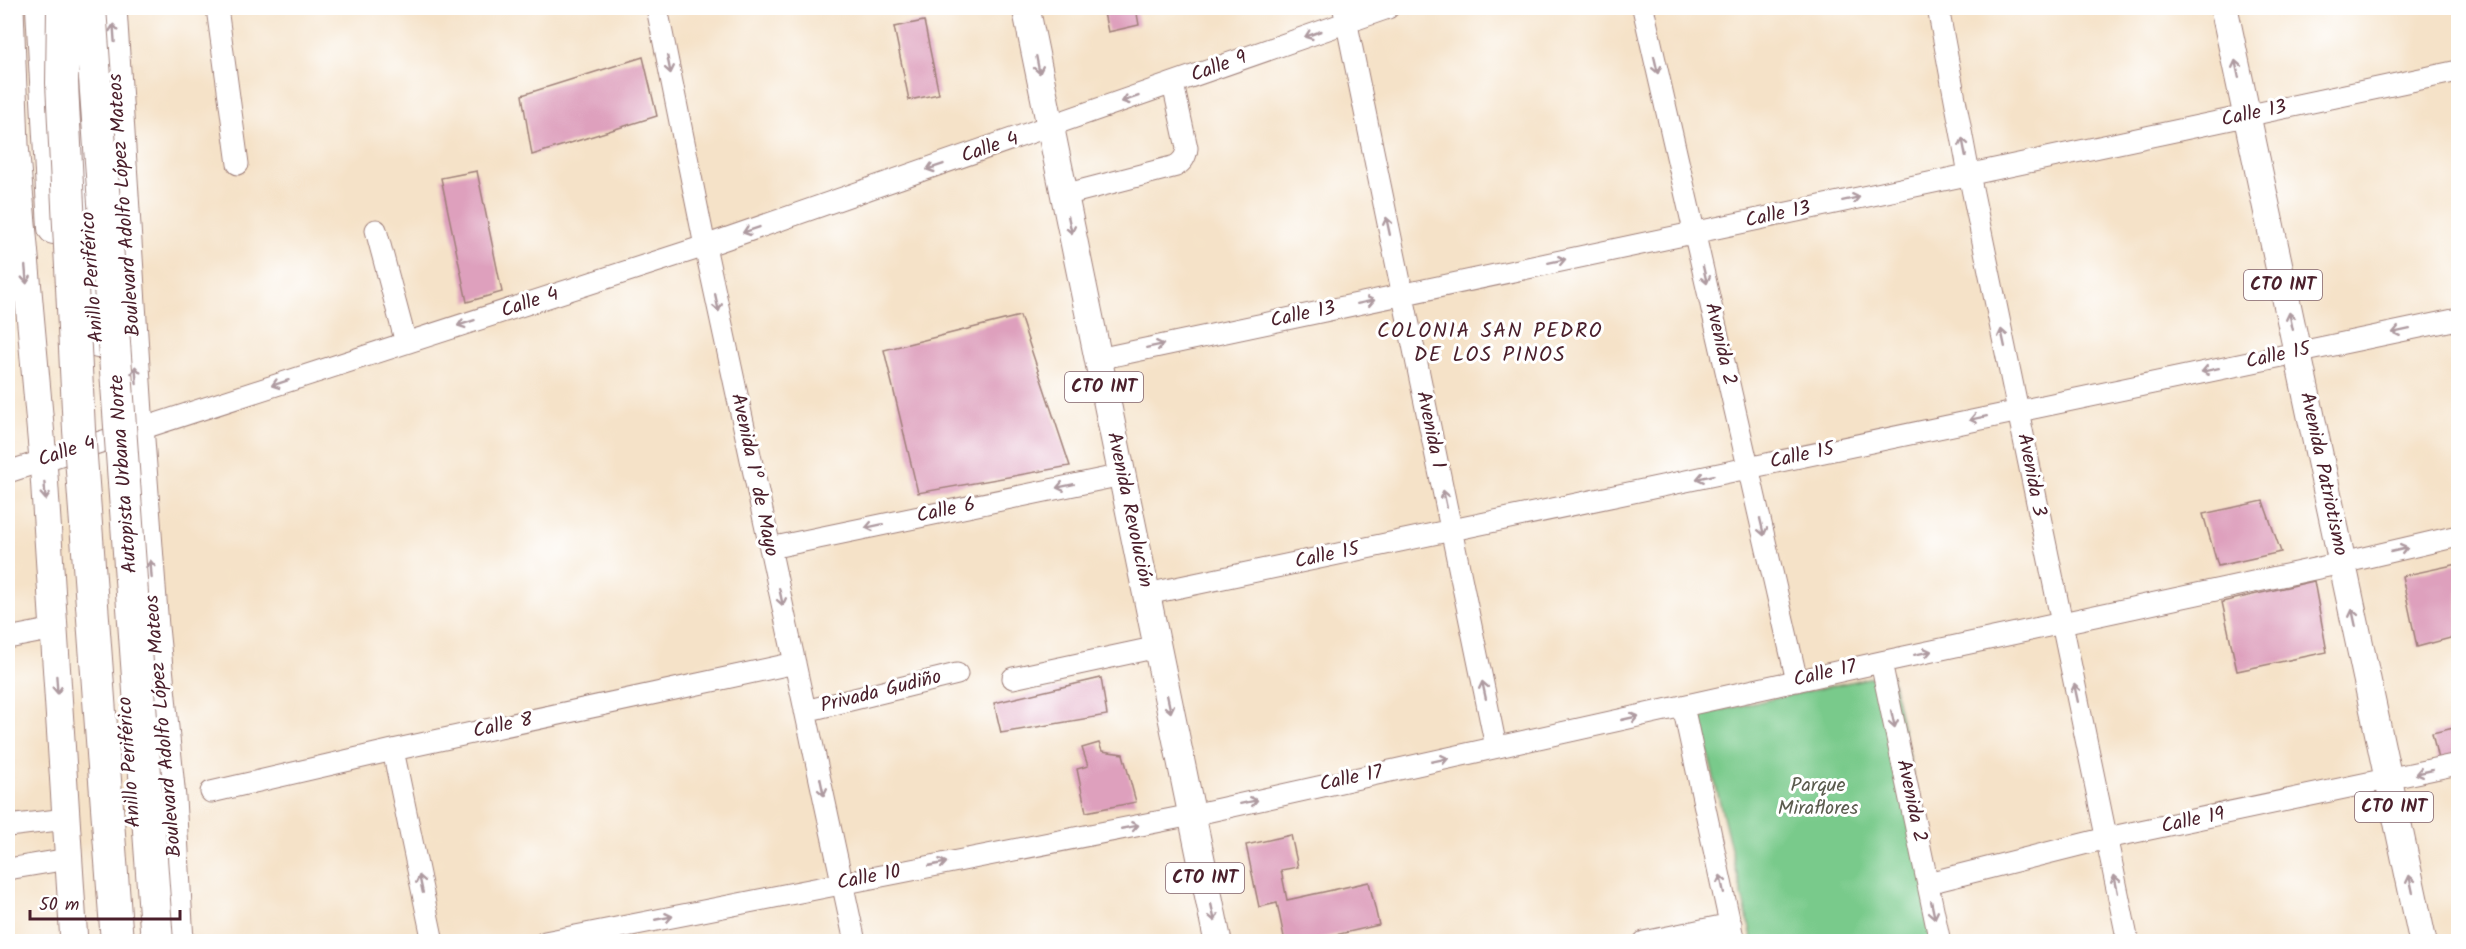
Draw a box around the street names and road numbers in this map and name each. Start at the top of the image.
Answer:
street label: Calle 9 [1186,42,1252,92]
street label: Boulevard Adolfo López Mateos [100,72,150,337]
street label: Calle 13 [2218,91,2290,137]
street label: Calle 4 [957,123,1023,173]
street label: Calle 13 [1742,192,1814,238]
street label: Anillo Periférico [72,210,114,344]
road number: CTO INT [2244,270,2322,300]
street label: Calle 4 [497,279,563,327]
street label: Calle 13 [1267,292,1339,338]
street label: Avenida 2 [1695,299,1745,389]
street label: Calle 15 [2243,333,2314,378]
road number: CTO INT [1065,372,1143,402]
street label: Autopista Urbana Norte [101,374,147,574]
street label: Avenida 1 [1406,388,1454,472]
street label: Avenida Patriotismo [2290,389,2356,559]
street label: Avenida 1º de Mayo [721,390,787,560]
street label: Calle 4 [34,428,100,476]
street label: Avenida Revolución [1097,429,1161,591]
street label: Avenida 3 [2007,431,2055,519]
street label: Calle 15 [1767,433,1838,478]
street label: Calle 6 [914,489,978,533]
street label: Calle 15 [1292,533,1363,578]
street label: Boulevard Adolfo López Mateos [137,593,191,859]
street label: Calle 17 [1790,651,1860,697]
street label: Privada Gudiño [817,662,945,722]
street label: Anillo Periférico [109,695,151,829]
street label: Calle 8 [470,704,537,748]
street label: Calle 17 [1317,757,1386,801]
street label: Avenida 2 [1887,757,1935,845]
road number: CTO INT [2355,792,2433,822]
street label: Calle 19 [2158,799,2228,843]
street label: Calle 10 [834,856,904,900]
road number: CTO INT [1166,863,1244,893]

